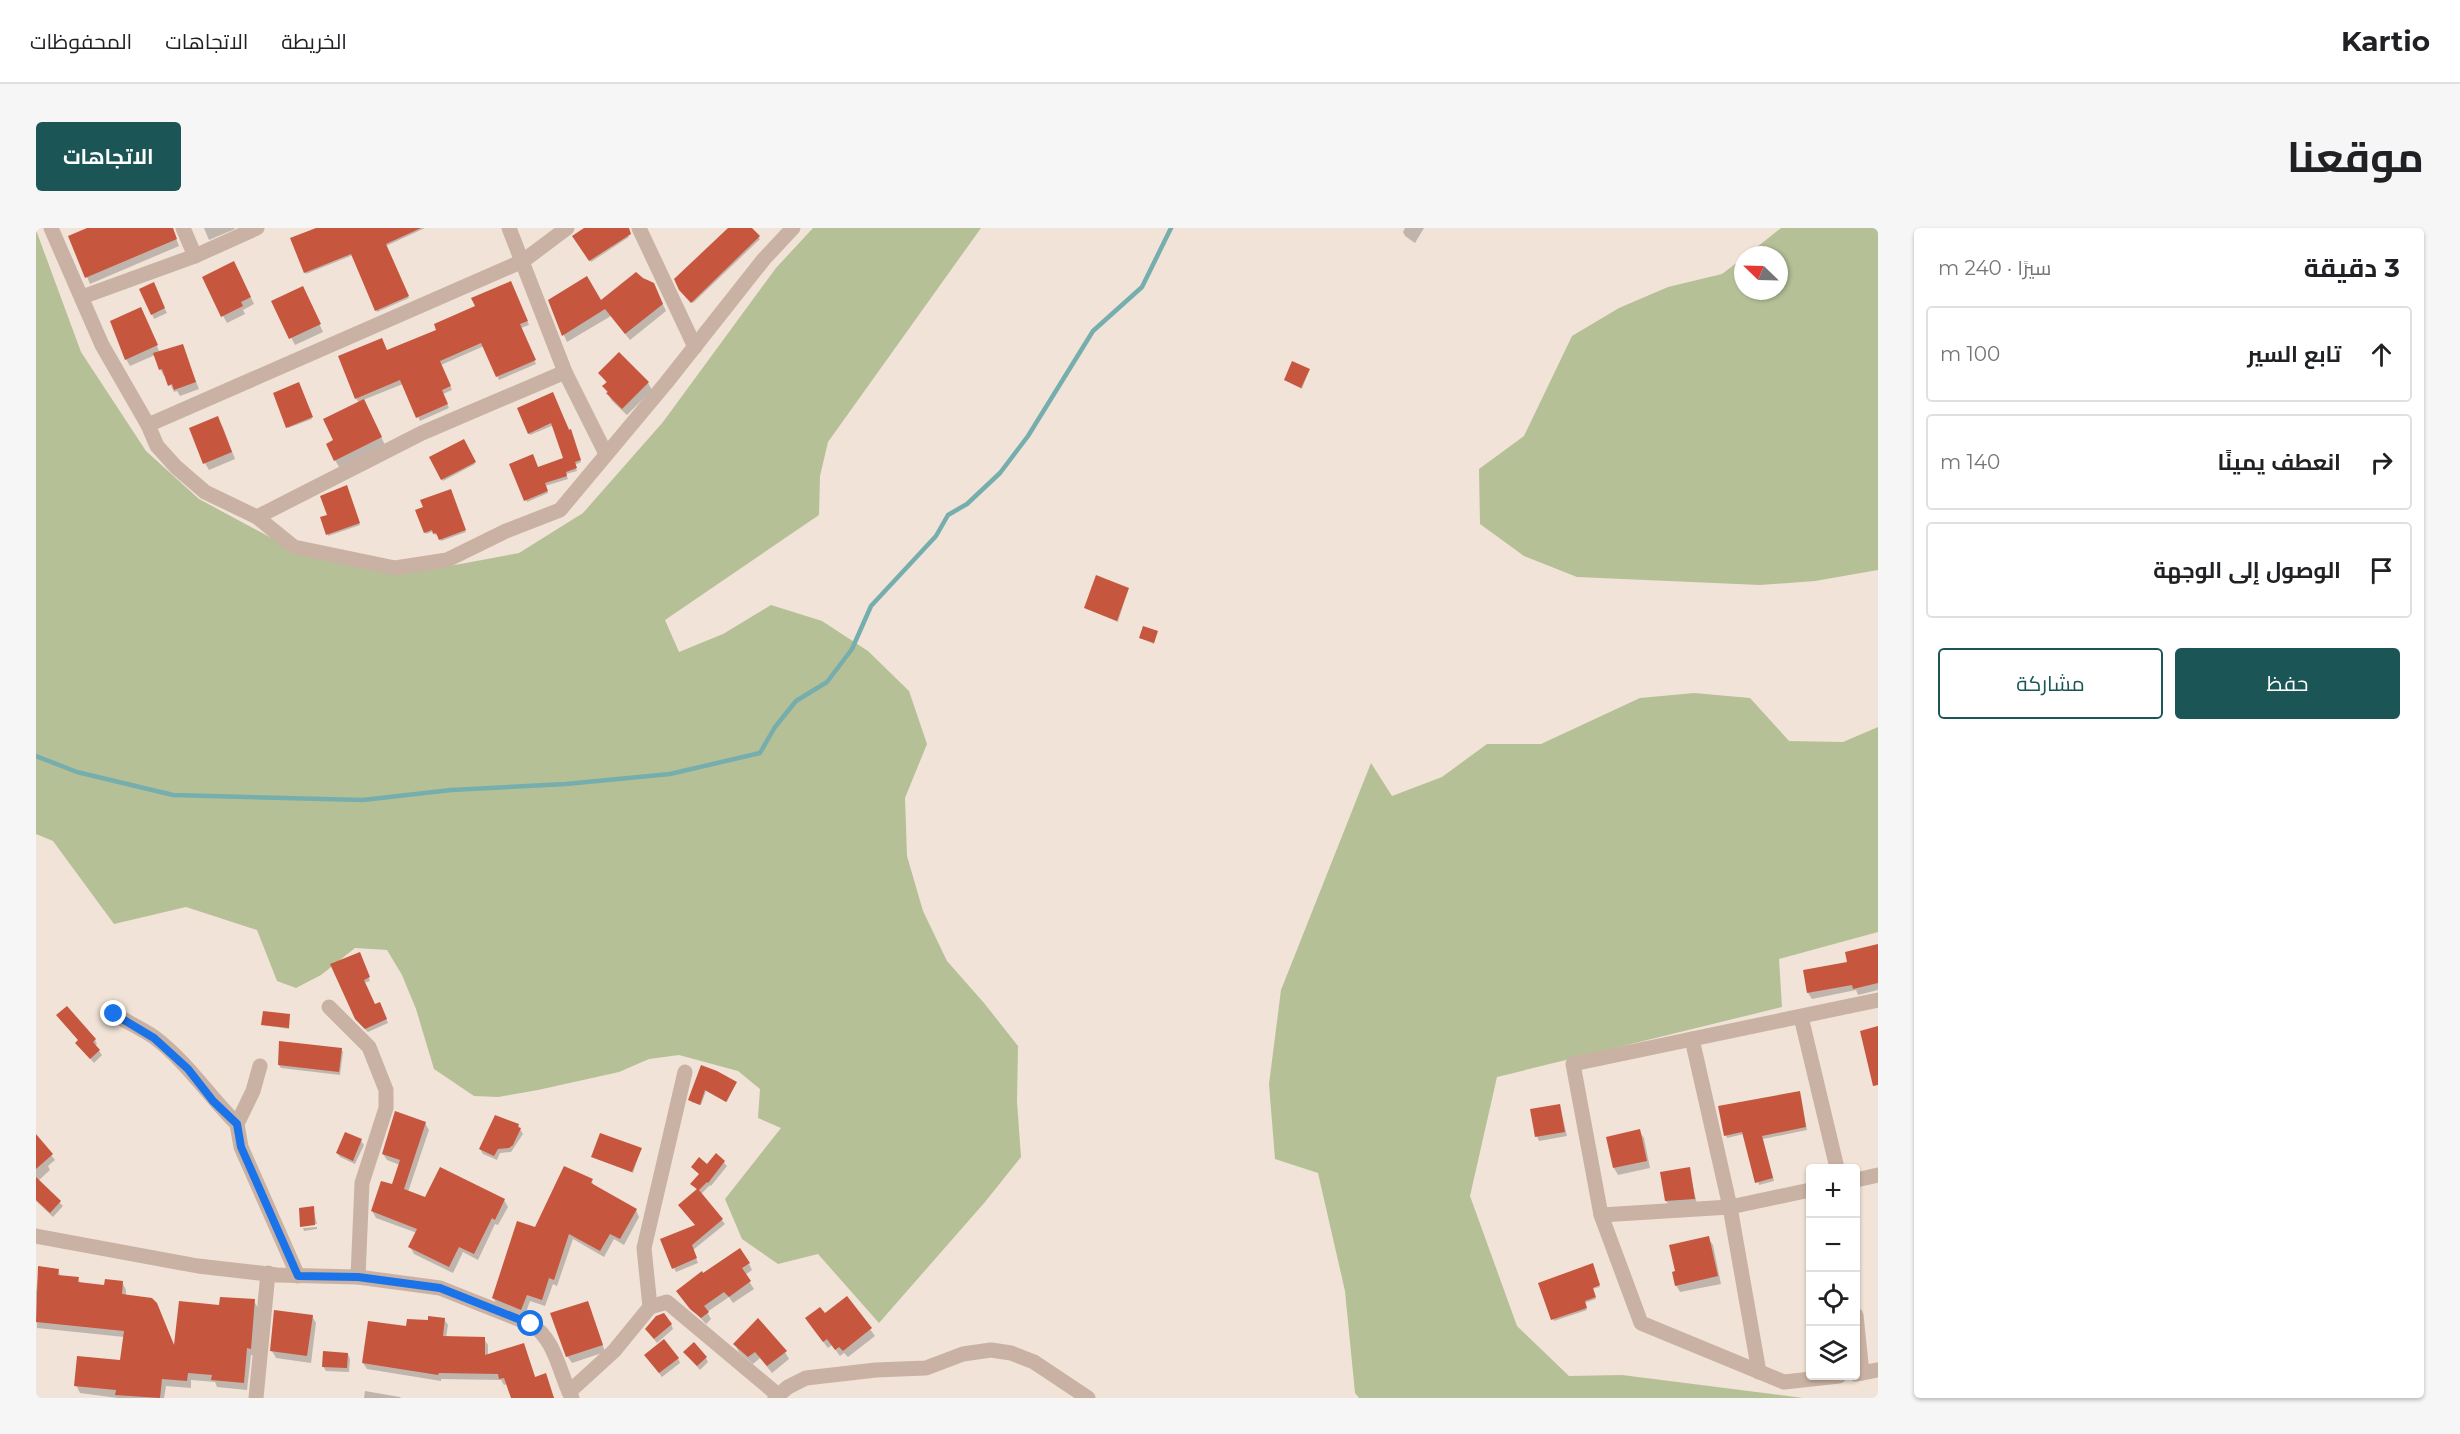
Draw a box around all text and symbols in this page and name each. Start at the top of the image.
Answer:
text: Kartio [2341,24,2430,58]
text: المحفوظات [30,29,132,54]
text: الاتجاهات [165,29,248,54]
text: الخريطة [281,29,347,54]
button: الاتجاهات [36,122,181,191]
text: موقعنا [2287,131,2424,183]
north arrow [1734,246,1788,300]
text: 3 دقيقة [2304,252,2400,284]
text: سيرًا · 240 m [1938,256,2051,280]
icon: ahead [2365,338,2398,371]
text: تابع السير [2247,341,2341,368]
text: 100 m [1940,342,2000,366]
icon: right [2365,446,2398,479]
text: انعطف يمينًا [2217,449,2341,476]
text: 140 m [1940,450,2000,474]
icon: arrive [2365,554,2398,587]
text: الوصول إلى الوجهة [2153,557,2341,584]
button: مشاركة [1938,648,2163,719]
button: حفظ [2175,648,2400,719]
route end [100,1000,126,1026]
map controls [1806,1164,1860,1380]
button: + [1806,1164,1860,1218]
button: − [1806,1218,1860,1272]
button: locate [1806,1272,1860,1326]
route start [517,1310,543,1336]
button: layers [1806,1326,1860,1380]

